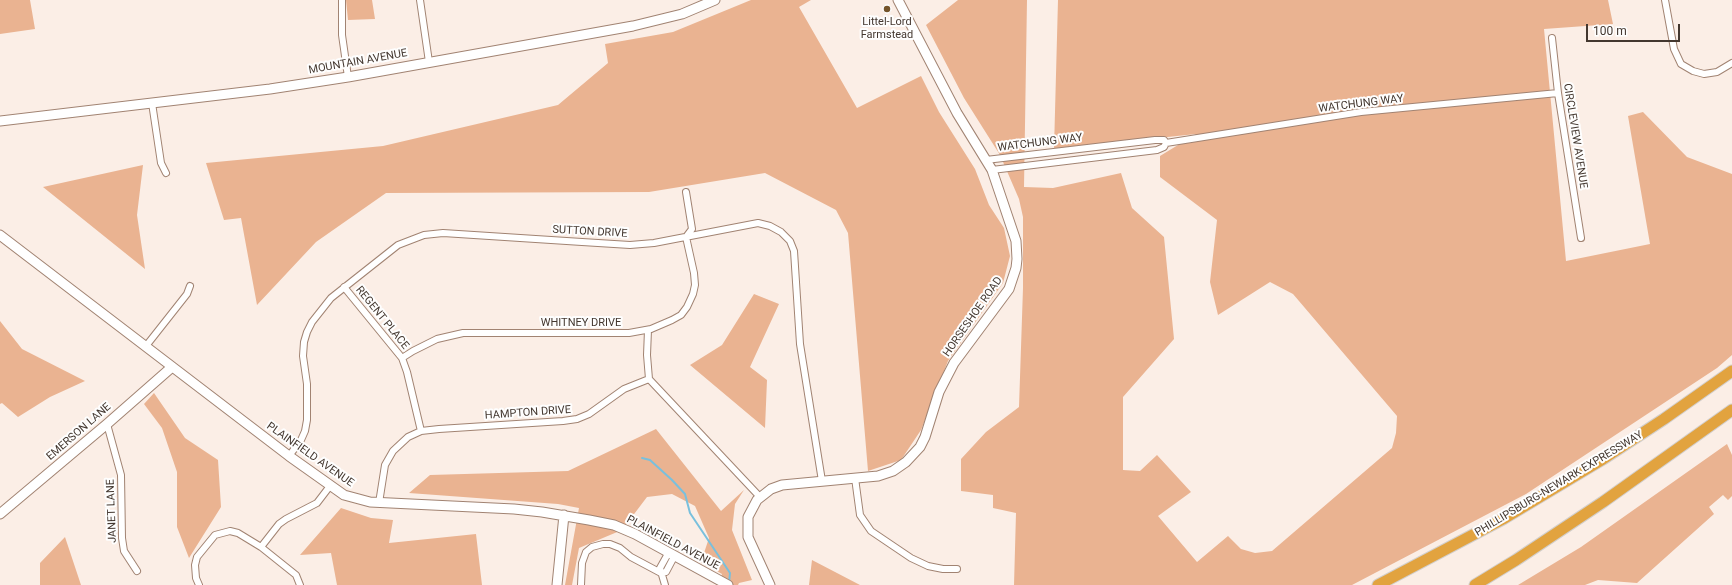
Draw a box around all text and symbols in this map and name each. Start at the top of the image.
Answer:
marker: Littel-Lord Farmstead [882,4,892,14]
place label: Littel-Lord Farmstead [861,15,913,41]
scale bar [1588,16,1682,42]
text: 100 m [1593,24,1627,38]
street label: MOUNTAIN AVENUE [308,47,408,77]
street label: CIRCLEVIEW AVENUE [1560,83,1590,189]
street label: WATCHUNG WAY [1318,92,1404,116]
street label: WATCHUNG WAY [997,131,1083,155]
street label: SUTTON DRIVE [552,223,628,241]
street label: HORSESHOE ROAD [940,274,1006,360]
street label: REGENT PLACE [353,284,411,352]
street label: WHITNEY DRIVE [541,316,621,330]
street label: EMERSON LANE [44,400,114,464]
street label: HAMPTON DRIVE [484,403,572,423]
street label: PLAINFIELD AVENUE [264,420,356,490]
street label: PHILLIPSBURG-NEWARK EXPRESSWAY [1473,428,1645,540]
street label: JANET LANE [104,479,120,543]
street label: PLAINFIELD AVENUE [624,513,722,573]

